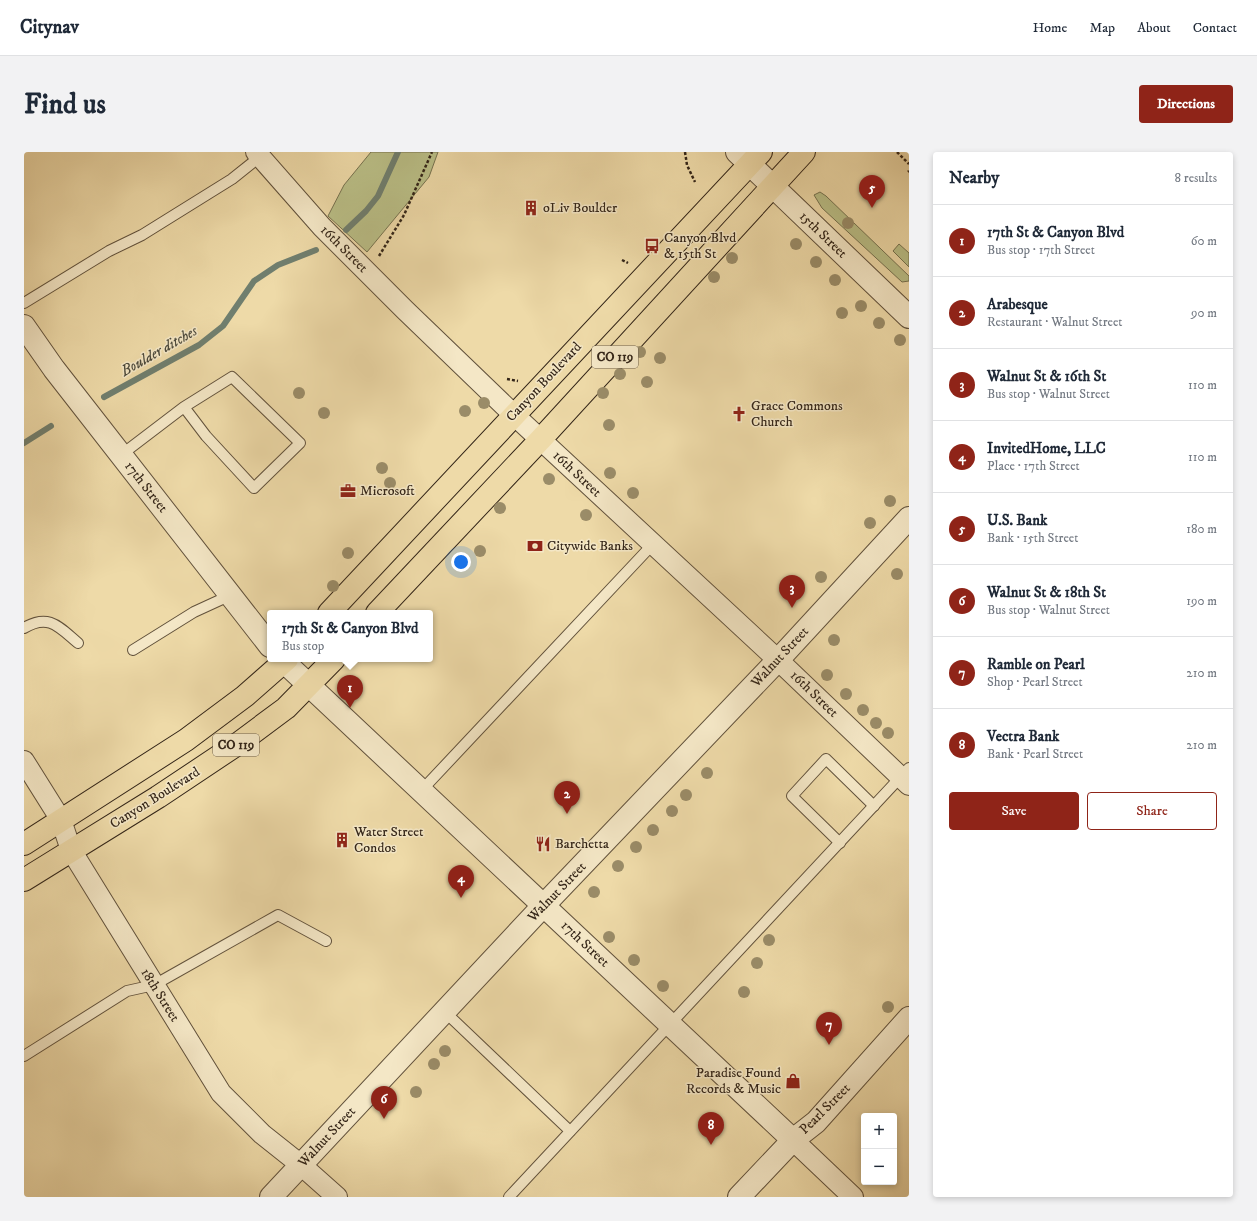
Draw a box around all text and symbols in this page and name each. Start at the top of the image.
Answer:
text: Citynav [20,16,79,39]
text: Home [1033,19,1067,37]
text: Map [1089,19,1115,37]
text: About [1137,19,1171,37]
text: Contact [1193,19,1237,37]
button: Directions [1139,85,1233,123]
text: Find us [24,87,106,122]
text: Nearby [949,167,999,189]
text: 8 results [1175,170,1217,186]
pin: 5 [859,175,885,208]
building icon: oLiv Boulder [522,199,540,217]
place label: oLiv Boulder [543,199,618,217]
street label: 15th Street [795,208,851,263]
street label: 16th Street [316,221,372,277]
text: 17th St & Canyon Blvd [987,223,1124,242]
place label: Canyon Blvd & 15th St [664,229,736,263]
text: 1 [960,233,964,249]
text: 60 m [1191,233,1217,249]
bus stop icon: Canyon Blvd & 15th St [643,237,661,255]
text: Bus stop · 17th Street [987,242,1095,258]
text: Arabesque [987,295,1048,314]
text: 2 [959,305,965,321]
text: 90 m [1191,305,1217,321]
text: Restaurant · Walnut Street [987,314,1122,330]
water label: Boulder ditches [116,321,201,381]
street label: Canyon Boulevard [502,338,586,426]
road number: CO 119 [592,346,638,368]
text: Walnut St & 16th St [987,367,1106,386]
text: 3 [960,377,964,393]
text: 110 m [1188,377,1217,393]
text: Bus stop · Walnut Street [987,386,1110,402]
place label: Grace Commons Church [751,397,843,431]
church icon: Grace Commons Church [730,405,748,423]
text: InvitedHome, LLC [987,439,1106,458]
street label: 16th Street [549,447,606,501]
text: 4 [958,449,966,465]
text: 110 m [1188,449,1217,465]
street label: 17th Street [120,458,172,517]
text: Place · 17th Street [987,458,1080,474]
office icon: Microsoft [339,482,357,500]
place label: Microsoft [360,482,415,500]
text: U.S. Bank [987,511,1047,530]
text: 5 [959,521,965,537]
text: 180 m [1186,521,1217,537]
text: Bank · 15th Street [987,530,1078,546]
bank icon: Citywide Banks [526,537,544,555]
place label: Citywide Banks [547,537,633,555]
your location [451,552,471,572]
pin: 3 [779,575,805,608]
text: Walnut St & 18th St [987,583,1106,602]
text: 6 [959,593,965,609]
text: 190 m [1186,593,1217,609]
text: Bus stop · Walnut Street [987,602,1110,618]
popup [267,610,433,662]
text: 17th St & Canyon Blvd [281,619,419,638]
street label: Walnut Street [747,622,813,692]
text: Bus stop [281,638,324,654]
text: Ramble on Pearl [987,655,1085,674]
text: 7 [959,665,965,681]
text: 210 m [1186,665,1217,681]
street label: 16th Street [786,667,842,722]
text: Shop · Pearl Street [987,674,1083,690]
pin: 1 [337,675,363,708]
text: Vectra Bank [987,727,1059,746]
road number: CO 119 [213,734,259,756]
text: 8 [959,737,965,753]
text: 210 m [1186,737,1217,753]
text: Bank · Pearl Street [987,746,1083,762]
street label: Canyon Boulevard [107,763,203,833]
pin: 2 [554,781,580,814]
button: Save [949,792,1079,830]
button: Share [1087,792,1217,830]
place label: Water Street Condos [353,823,424,857]
building icon: Water Street Condos [333,831,351,849]
restaurant icon: Barchetta [534,835,552,853]
place label: Barchetta [555,835,609,853]
street label: Walnut Street [523,858,590,927]
pin: 4 [448,865,474,898]
street label: 17th Street [557,917,614,972]
street label: 18th Street [136,965,184,1026]
pin: 7 [816,1012,842,1045]
place label: Paradise Found Records & Music [686,1064,781,1098]
shop icon: Paradise Found Records & Music [784,1072,802,1090]
street label: Pearl Street [796,1079,855,1138]
pin: 6 [371,1086,397,1119]
street label: Walnut Street [294,1102,360,1172]
pin: 8 [698,1112,724,1145]
map controls [861,1113,897,1185]
button: + [861,1113,897,1149]
button: − [861,1149,897,1185]

